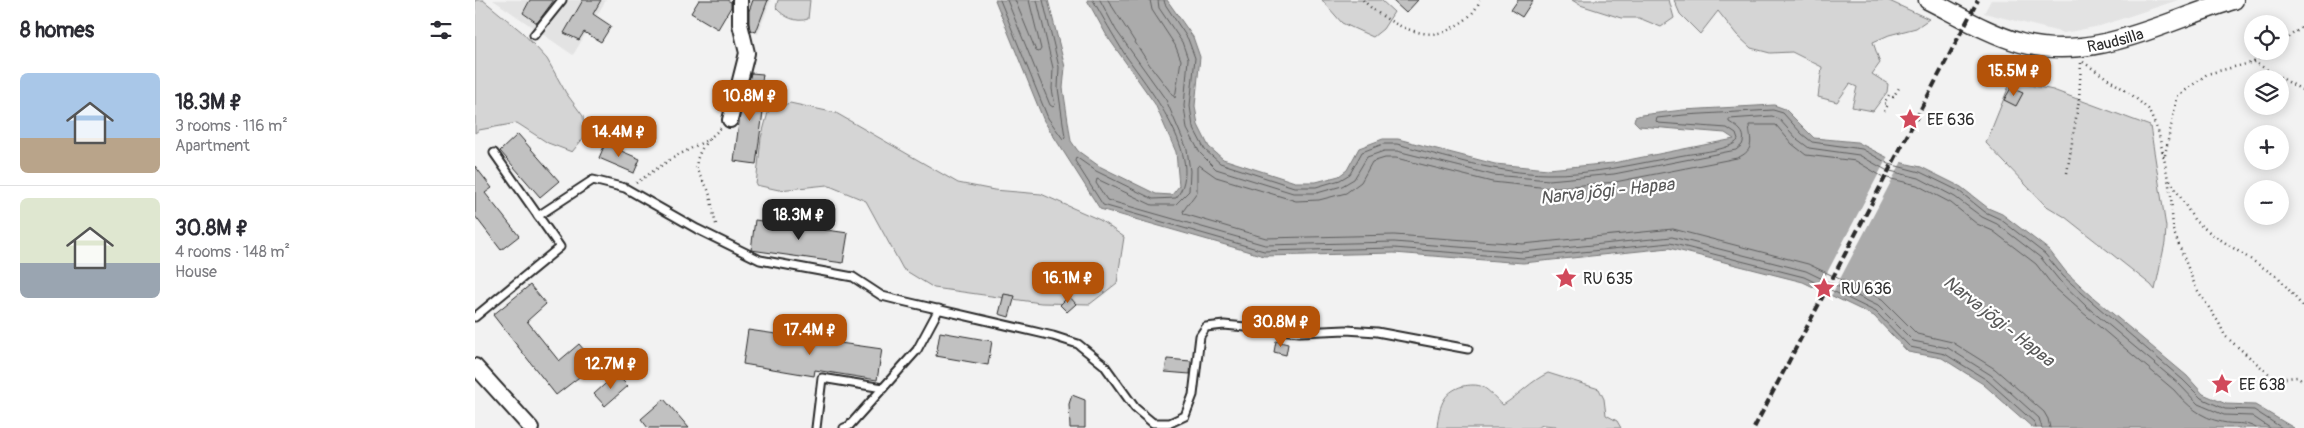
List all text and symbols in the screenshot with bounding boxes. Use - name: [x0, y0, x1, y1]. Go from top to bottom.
- map controls: [2244, 15, 2289, 225]
- button: locate: [2244, 15, 2289, 60]
- icon: filters: [427, 16, 455, 44]
- text: 8 homes: [20, 17, 94, 44]
- street label: Raudsilla: [2086, 24, 2146, 57]
- pin: 15.5M ₽: [1968, 54, 2060, 97]
- text: 15.5M ₽: [1988, 61, 2040, 81]
- button: layers: [2244, 70, 2289, 115]
- pin: 10.8M ₽: [704, 80, 796, 122]
- text: 10.8M ₽: [723, 86, 777, 106]
- text: 18.3M ₽: [175, 89, 242, 116]
- icon: home: [60, 93, 120, 153]
- place icon: EE 636: [1897, 106, 1923, 132]
- place label: EE 636: [1927, 110, 1975, 130]
- text: 3 rooms · 116 m²: [175, 116, 288, 136]
- pin: 14.4M ₽: [573, 116, 665, 158]
- text: 14.4M ₽: [593, 122, 645, 142]
- button: +: [2244, 125, 2289, 170]
- text: Apartment: [175, 136, 250, 156]
- water label: Narva jõgi - Нарва: [1539, 173, 1677, 210]
- button: −: [2244, 180, 2289, 225]
- pin: 18.3M ₽: [753, 198, 845, 241]
- text: 18.3M ₽: [773, 205, 825, 225]
- text: 30.8M ₽: [175, 215, 249, 242]
- icon: home: [60, 218, 120, 278]
- text: 4 rooms · 148 m²: [175, 242, 290, 262]
- text: House: [175, 262, 217, 282]
- pin: 16.1M ₽: [1022, 262, 1114, 304]
- place icon: RU 635: [1553, 265, 1579, 291]
- text: 16.1M ₽: [1043, 268, 1093, 288]
- place label: RU 635: [1583, 269, 1633, 289]
- water label: Narva jõgi - Нарва: [1939, 271, 2060, 373]
- place icon: RU 636: [1811, 275, 1837, 301]
- place label: RU 636: [1841, 279, 1892, 299]
- pin: 30.8M ₽: [1235, 306, 1327, 348]
- text: 30.8M ₽: [1253, 312, 1309, 332]
- pin: 17.4M ₽: [764, 314, 856, 356]
- text: 17.4M ₽: [784, 320, 836, 340]
- pin: 12.7M ₽: [565, 348, 657, 390]
- text: 12.7M ₽: [585, 354, 637, 374]
- place icon: EE 638: [2209, 371, 2235, 397]
- place label: EE 638: [2239, 375, 2285, 395]

